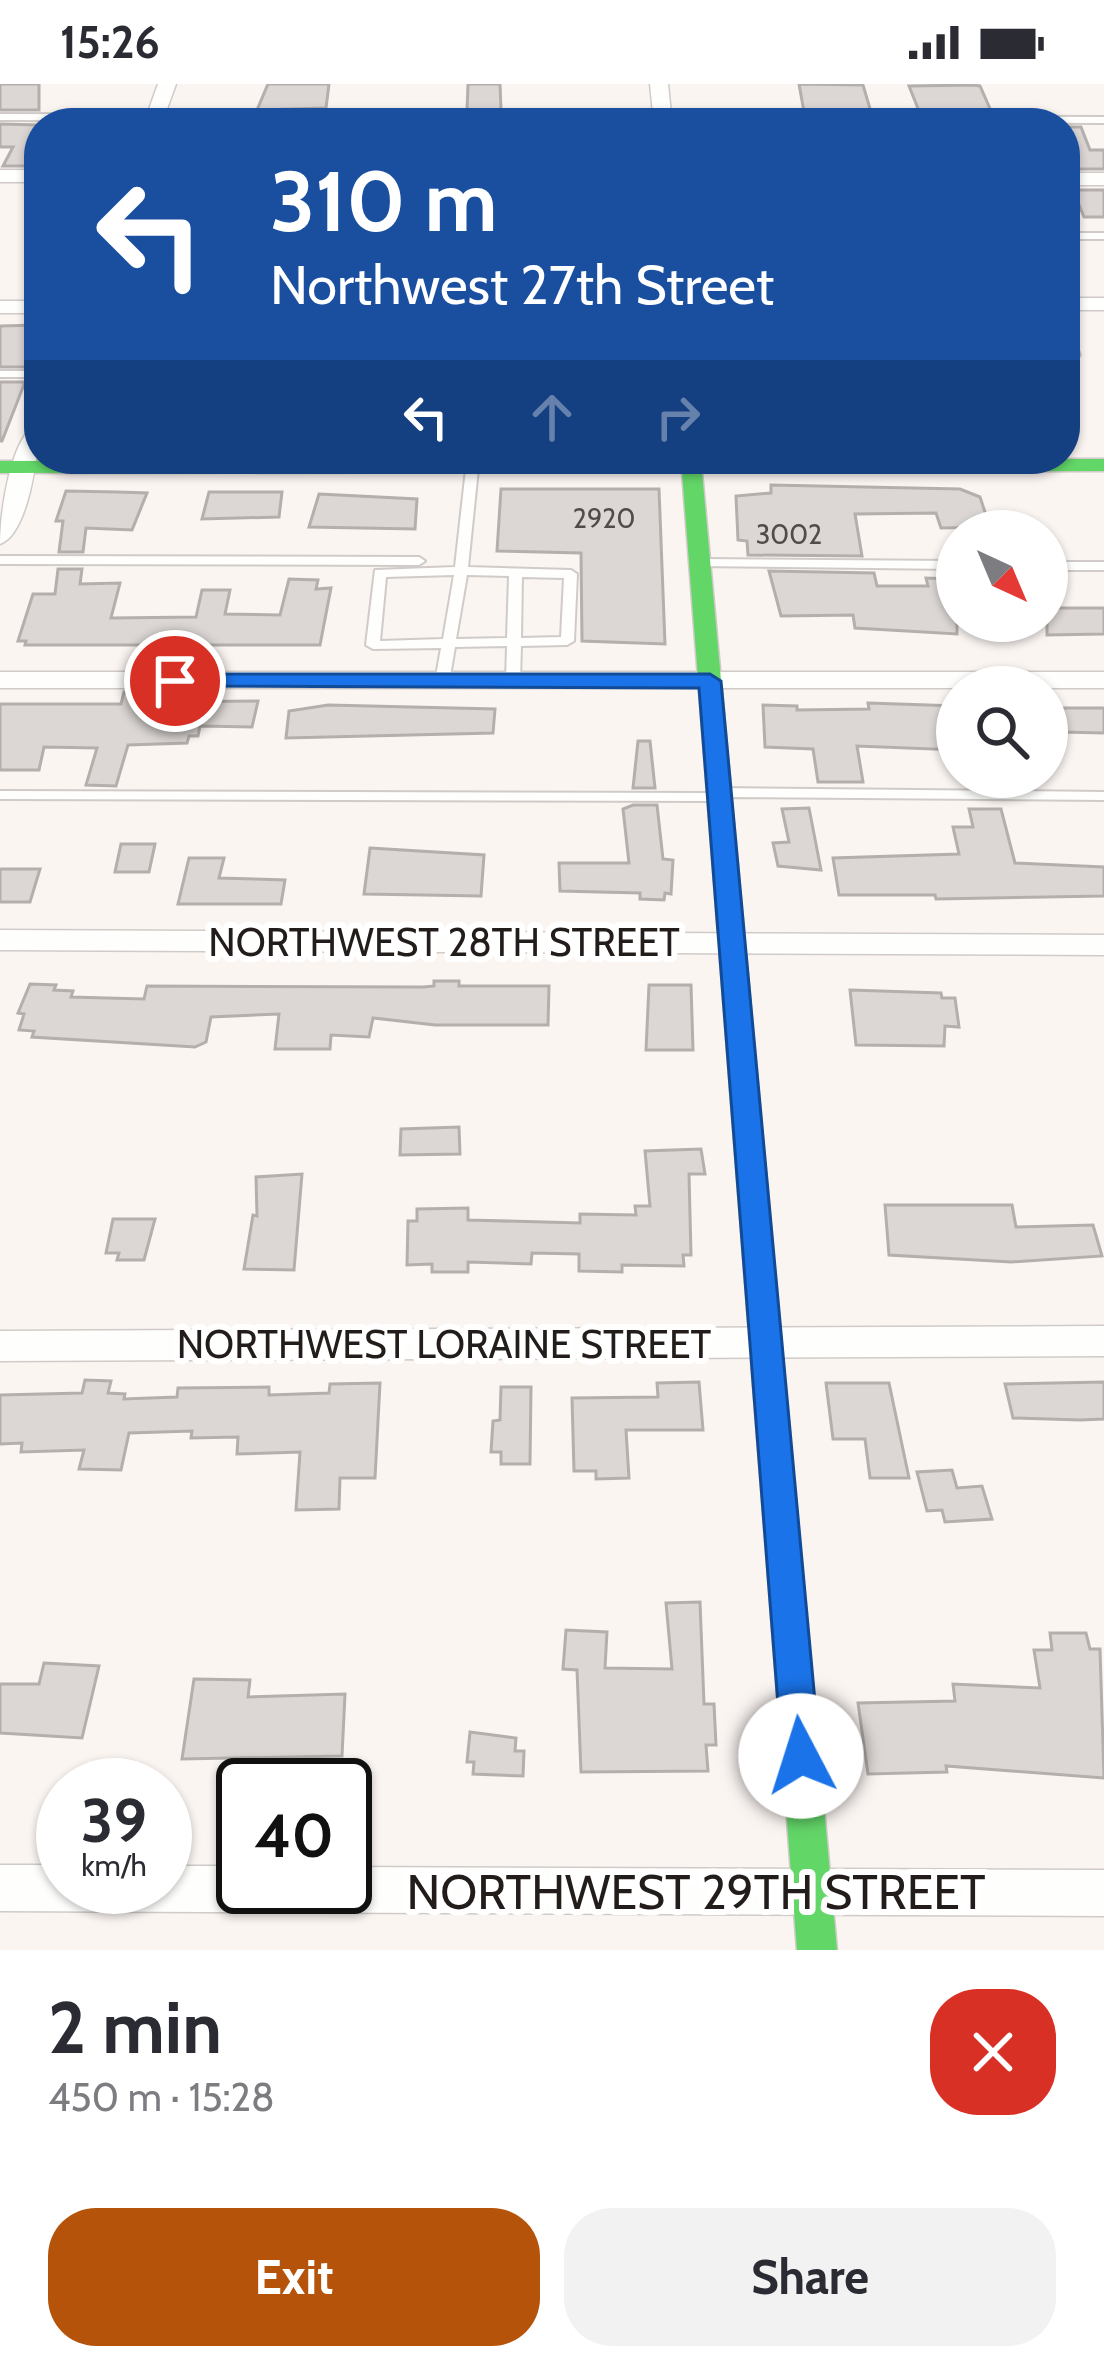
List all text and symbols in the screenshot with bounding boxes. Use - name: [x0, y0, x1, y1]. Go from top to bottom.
- text: 15:26: [60, 15, 160, 69]
- text: 310 m: [270, 150, 497, 252]
- icon: left: [72, 156, 228, 312]
- text: Northwest 27th Street: [270, 252, 774, 318]
- icon: left: [393, 384, 459, 450]
- icon: ahead: [519, 384, 585, 450]
- icon: right: [645, 384, 711, 450]
- house number: 2920: [573, 502, 635, 535]
- north arrow: [936, 510, 1068, 642]
- map controls: [936, 510, 1068, 798]
- house number: 3002: [756, 518, 822, 551]
- pin: [124, 630, 226, 732]
- icon: arrive: [142, 648, 208, 714]
- button: search: [936, 666, 1068, 798]
- street label: NORTHWEST 28TH STREET: [208, 918, 680, 966]
- street label: NORTHWEST LORAINE STREET: [177, 1320, 712, 1368]
- position arrow: [738, 1693, 864, 1819]
- speed limit sign: 40: [216, 1758, 372, 1914]
- text: 39: [81, 1784, 147, 1857]
- text: km/h: [81, 1847, 147, 1884]
- street label: NORTHWEST 29TH STREET: [407, 1863, 985, 1921]
- text: 2 min: [48, 1984, 222, 2071]
- button: close: [930, 1989, 1056, 2115]
- text: 450 m · 15:28: [48, 2073, 275, 2121]
- button: Exit: [48, 2208, 540, 2346]
- button: Share: [564, 2208, 1056, 2346]

